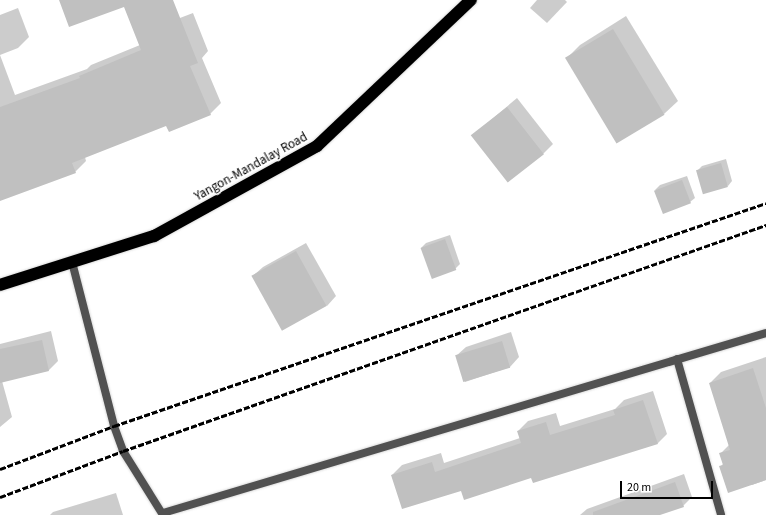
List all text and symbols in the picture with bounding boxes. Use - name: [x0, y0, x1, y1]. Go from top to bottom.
- street label: Yangon-Mandalay Road: [192, 129, 310, 205]
- scale bar: [622, 473, 715, 499]
- text: 20 m: [627, 479, 651, 496]

